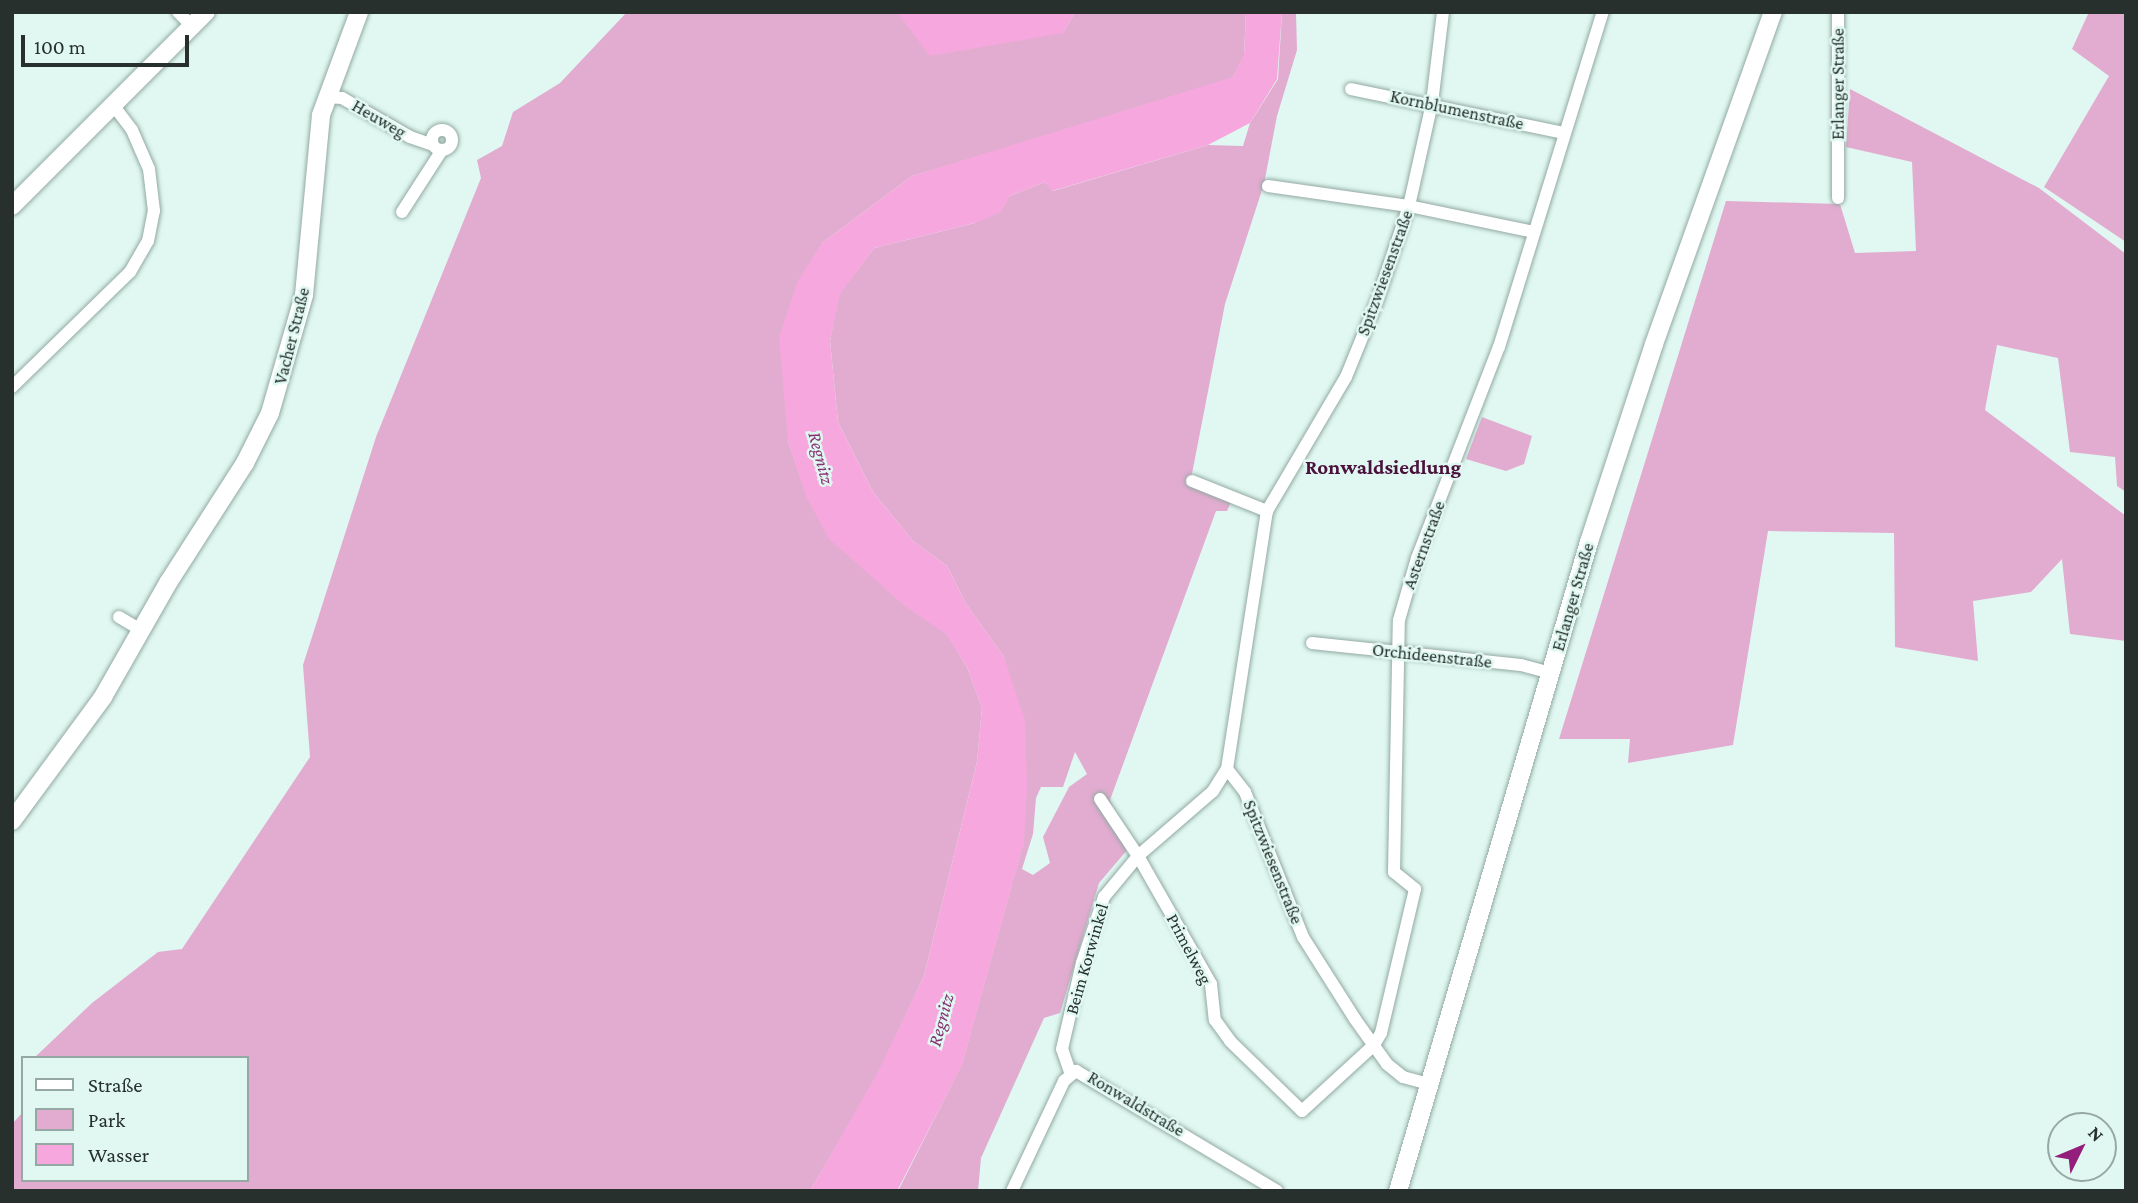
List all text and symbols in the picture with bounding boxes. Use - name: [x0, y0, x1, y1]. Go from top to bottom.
- scale bar: [24, 21, 192, 65]
- street label: Erlanger Straße: [1827, 28, 1849, 140]
- text: 100 m: [34, 35, 86, 59]
- street label: Kornblumenstraße: [1388, 85, 1526, 135]
- street label: Heuweg: [348, 95, 410, 143]
- street label: Spitzwiesenstraße: [1352, 207, 1418, 339]
- street label: Vacher Straße: [270, 285, 314, 387]
- water label: Regnitz: [803, 429, 839, 487]
- district label: Ronwaldsiedlung: [1305, 454, 1461, 480]
- street label: Asternstraße: [1398, 498, 1450, 592]
- street label: Erlanger Straße: [1547, 540, 1599, 654]
- street label: Orchideenstraße: [1371, 639, 1493, 673]
- street label: Spitzwiesenstraße: [1238, 797, 1308, 927]
- street label: Beim Korwinkel: [1061, 901, 1113, 1017]
- street label: Primelweg: [1161, 910, 1217, 988]
- water label: Regnitz: [923, 991, 959, 1049]
- legend: [21, 1056, 248, 1182]
- street label: Ronwaldstraße: [1084, 1067, 1188, 1141]
- text: Straße: [88, 1073, 142, 1097]
- text: Park: [88, 1108, 125, 1132]
- north arrow: [2047, 1112, 2117, 1182]
- text: N: [2084, 1122, 2108, 1146]
- text: Wasser: [88, 1143, 149, 1167]

